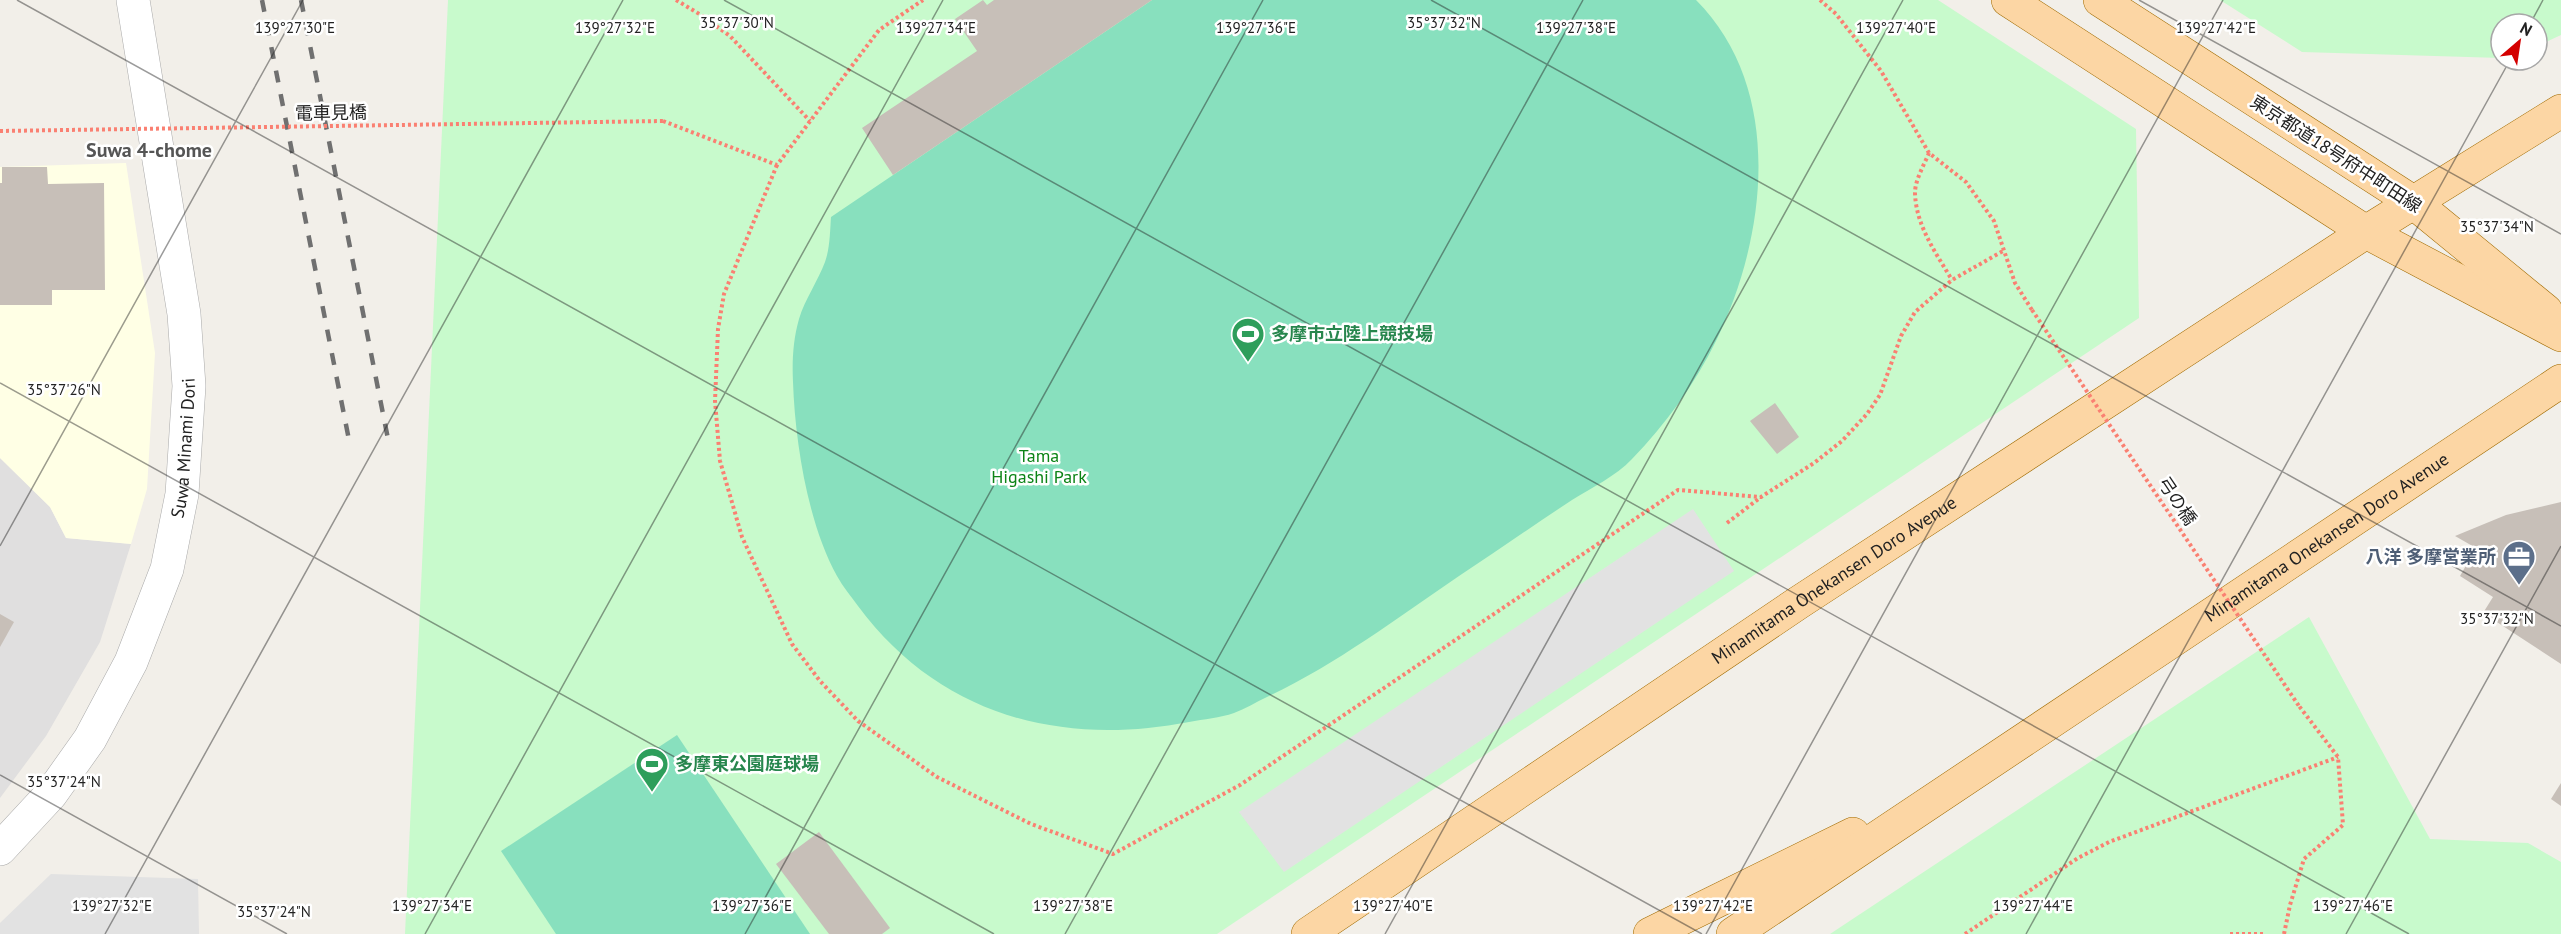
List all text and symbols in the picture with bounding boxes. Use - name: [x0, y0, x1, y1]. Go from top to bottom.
- north arrow: [2489, 12, 2549, 72]
- text: 35°37'30"N: [700, 13, 774, 32]
- text: 35°37'32"N: [1407, 13, 1481, 32]
- text: 139°27'30"E: [255, 18, 335, 37]
- text: 139°27'32"E: [575, 18, 655, 37]
- text: 139°27'34"E: [896, 18, 976, 37]
- text: 139°27'36"E: [1216, 18, 1296, 37]
- text: 139°27'38"E: [1536, 18, 1616, 37]
- text: 139°27'40"E: [1856, 18, 1936, 37]
- text: 139°27'42"E: [2176, 18, 2256, 37]
- text: N: [2517, 18, 2536, 40]
- street label: 東京都道18号府中町田線: [2246, 90, 2426, 218]
- street label: 電車見橋: [295, 100, 367, 125]
- district label: Suwa 4-chome: [86, 137, 212, 163]
- text: 35°37'34"N: [2460, 217, 2534, 236]
- sports icon: 多摩市立陸上競技場: [1230, 316, 1266, 363]
- place label: 多摩市立陸上競技場: [1271, 322, 1433, 345]
- street label: Suwa Minami Dori: [165, 377, 200, 520]
- text: 35°37'26"N: [27, 380, 101, 399]
- park label: Tama Higashi Park: [991, 444, 1087, 488]
- street label: Minamitama Onekansen Doro Avenue: [2200, 447, 2453, 627]
- street label: 弓の橋: [2153, 472, 2202, 530]
- street label: Minamitama Onekansen Doro Avenue: [1707, 491, 1961, 669]
- office icon: 八洋 多摩営業所: [2501, 539, 2537, 586]
- place label: 八洋 多摩営業所: [2365, 545, 2496, 568]
- text: 35°37'32"N: [2460, 609, 2534, 628]
- sports icon: 多摩東公園庭球場: [634, 746, 670, 793]
- place label: 多摩東公園庭球場: [675, 752, 819, 775]
- text: 35°37'24"N: [27, 772, 101, 791]
- text: 139°27'32"E: [72, 896, 152, 915]
- text: 139°27'34"E: [392, 896, 472, 915]
- text: 139°27'36"E: [712, 896, 792, 915]
- text: 139°27'38"E: [1033, 896, 1113, 915]
- text: 139°27'40"E: [1353, 896, 1433, 915]
- text: 139°27'42"E: [1673, 896, 1753, 915]
- text: 139°27'44"E: [1993, 896, 2073, 915]
- text: 139°27'46"E: [2313, 896, 2393, 915]
- text: 35°37'24"N: [237, 902, 311, 921]

